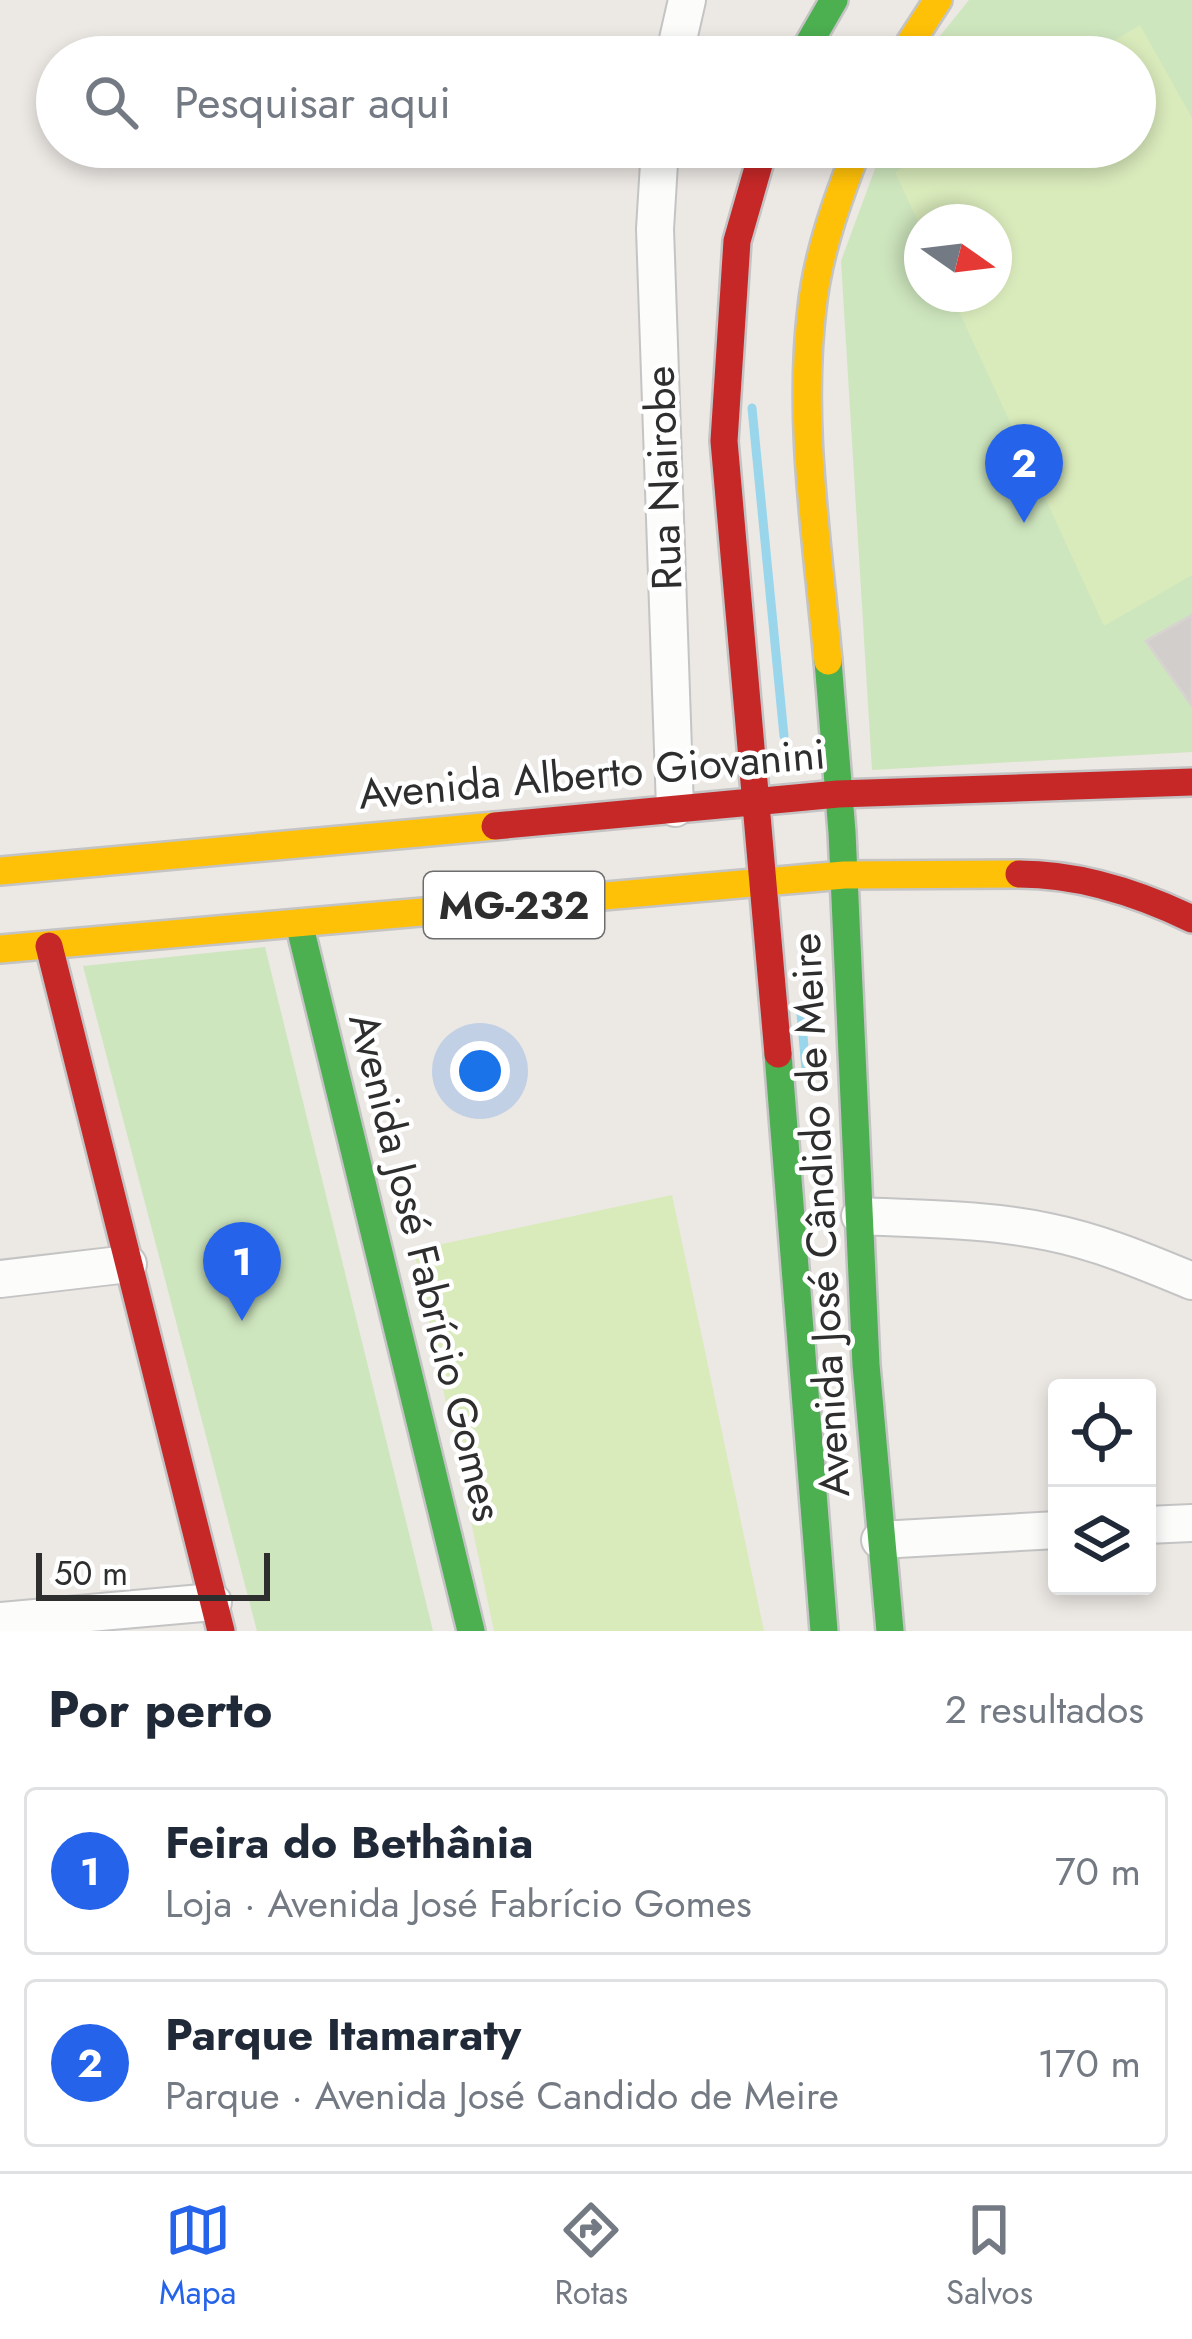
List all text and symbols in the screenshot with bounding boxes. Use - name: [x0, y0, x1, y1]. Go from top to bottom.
- search box: [36, 36, 1156, 168]
- icon: search: [78, 69, 144, 135]
- text: Pesquisar aqui: [174, 70, 451, 135]
- north arrow: [904, 204, 1012, 312]
- street label: Rua Nairobe: [629, 365, 697, 591]
- pin: 2: [985, 424, 1063, 523]
- street label: Avenida Alberto Giovanini: [356, 723, 828, 825]
- road number: MG-232: [424, 872, 604, 938]
- street label: Avenida José Cândido de Meire: [775, 931, 865, 1499]
- street label: Avenida José Fabrício Gomes: [333, 1007, 519, 1527]
- your location: [450, 1041, 510, 1101]
- pin: 1: [203, 1222, 281, 1321]
- map controls: [1048, 1379, 1156, 1595]
- button: locate: [1048, 1379, 1156, 1487]
- button: layers: [1048, 1487, 1156, 1595]
- scale bar: [36, 1547, 270, 1600]
- text: 50 m: [54, 1550, 128, 1597]
- text: Por perto: [48, 1672, 273, 1746]
- text: 2 resultados: [945, 1681, 1144, 1738]
- text: Feira do Bethânia: [165, 1810, 533, 1875]
- text: 1: [80, 1843, 100, 1900]
- text: 70 m: [1055, 1843, 1141, 1900]
- text: Loja · Avenida José Fabrício Gomes: [165, 1875, 752, 1932]
- text: Parque Itamaraty: [165, 2002, 521, 2067]
- text: 2: [77, 2035, 103, 2092]
- text: 170 m: [1037, 2035, 1141, 2092]
- text: Parque · Avenida José Candido de Meire: [165, 2067, 839, 2124]
- tab: Mapa: [159, 2197, 236, 2316]
- tab: Rotas: [554, 2197, 628, 2316]
- tab: Salvos: [946, 2197, 1033, 2316]

